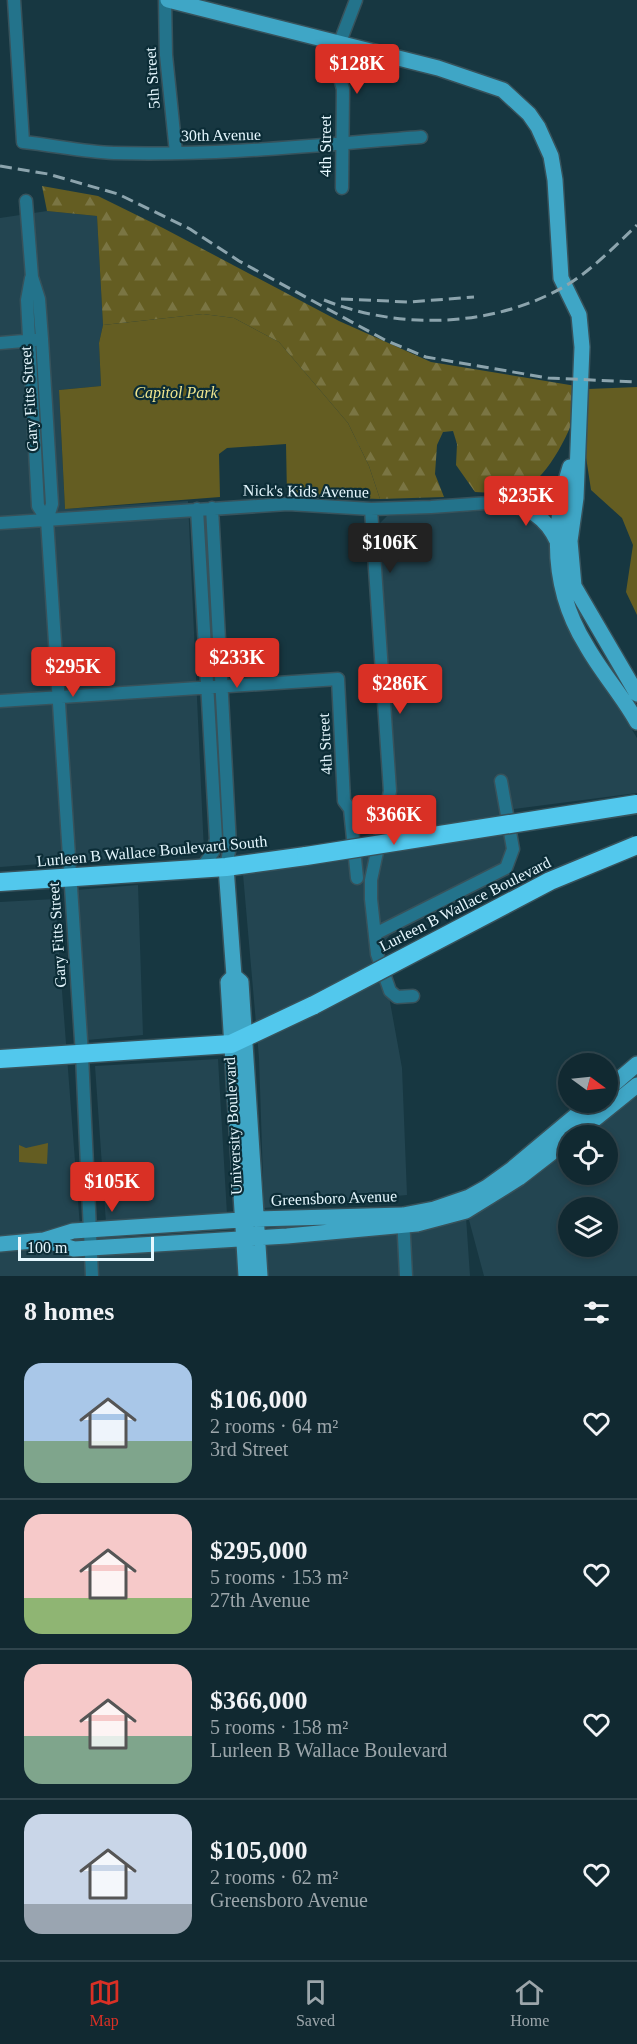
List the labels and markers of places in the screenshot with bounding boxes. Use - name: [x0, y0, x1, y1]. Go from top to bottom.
- pin: $128K: [315, 44, 399, 95]
- pin: $235K: [484, 476, 568, 527]
- pin: $106K: [348, 523, 432, 574]
- pin: $233K: [195, 638, 279, 689]
- pin: $295K: [31, 647, 115, 698]
- pin: $286K: [358, 664, 442, 715]
- pin: $366K: [352, 795, 436, 846]
- pin: $105K: [70, 1162, 154, 1213]

